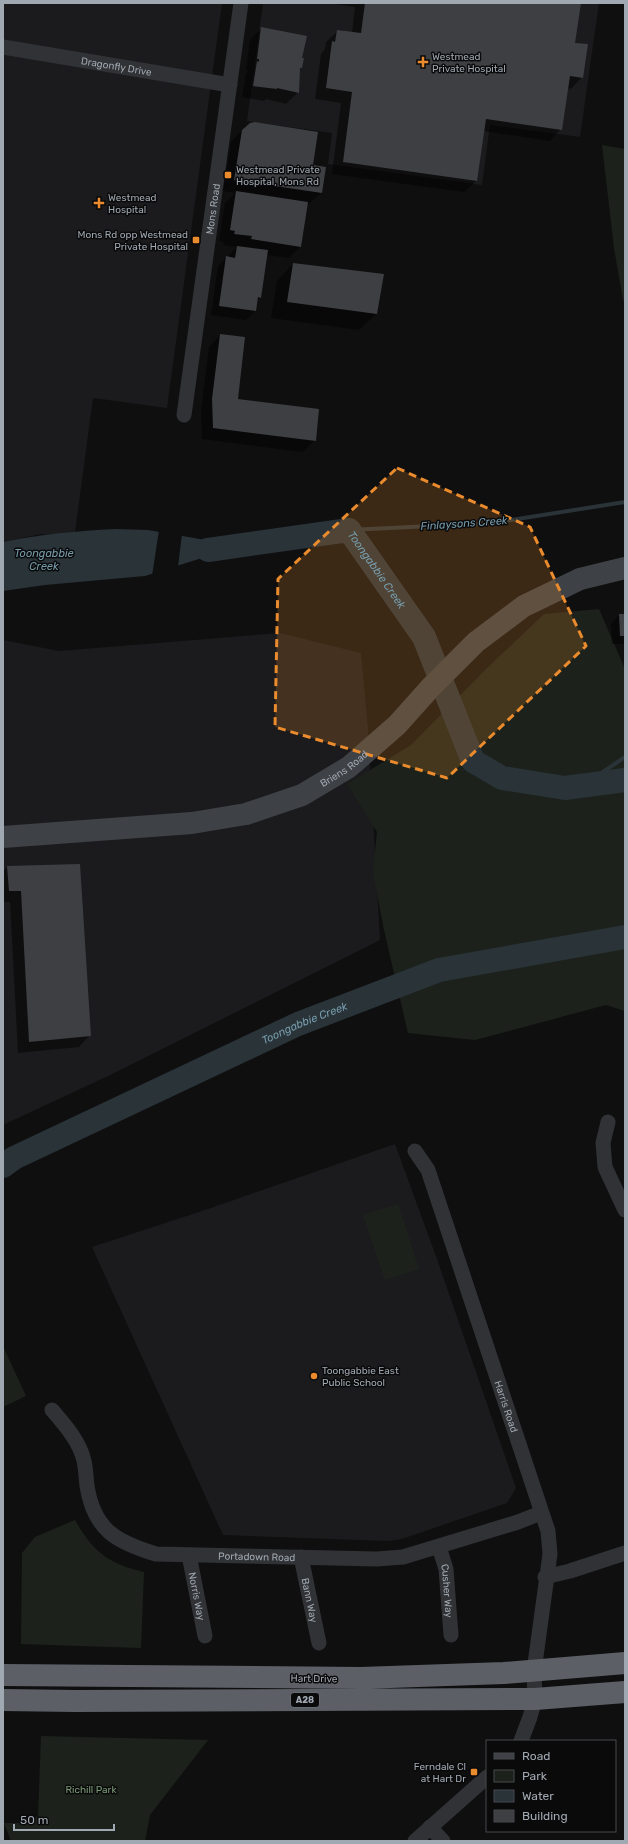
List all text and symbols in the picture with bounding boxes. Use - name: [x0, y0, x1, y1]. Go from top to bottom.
- place label: Westmead Private Hospital: [432, 51, 506, 75]
- street label: Dragonfly Drive: [80, 55, 153, 79]
- marker: Westmead Private Hospital: [417, 56, 429, 68]
- place label: Westmead Private Hospital, Mons Rd: [236, 164, 320, 188]
- marker: Westmead Private Hospital, Mons Rd: [223, 170, 233, 180]
- street label: Mons Road: [204, 183, 223, 235]
- place label: Westmead Hospital: [108, 192, 156, 216]
- marker: Westmead Hospital: [93, 197, 105, 209]
- place label: Mons Rd opp Westmead Private Hospital: [78, 229, 188, 253]
- marker: Mons Rd opp Westmead Private Hospital: [191, 235, 201, 245]
- water label: Finlaysons Creek: [420, 514, 508, 533]
- water label: Toongabbie Creek: [345, 529, 408, 612]
- water label: Toongabbie Creek: [14, 547, 74, 573]
- street label: Briens Road: [318, 748, 371, 790]
- water label: Toongabbie Creek: [260, 1000, 350, 1047]
- place label: Toongabbie East Public School: [322, 1365, 399, 1389]
- marker: Toongabbie East Public School: [309, 1371, 319, 1381]
- street label: Harris Road: [491, 1379, 520, 1434]
- street label: Portadown Road: [218, 1550, 295, 1564]
- street label: Cusher Way: [438, 1563, 455, 1619]
- street label: Norris Way: [186, 1571, 207, 1622]
- street label: Bann Way: [299, 1577, 320, 1624]
- street label: Hart Drive: [290, 1673, 338, 1685]
- road number: A28: [291, 1693, 319, 1707]
- legend: [486, 1740, 616, 1832]
- text: Road: [522, 1749, 550, 1763]
- place label: Ferndale Cl at Hart Dr: [414, 1761, 466, 1785]
- marker: Ferndale Cl at Hart Dr: [469, 1767, 479, 1777]
- text: Park: [522, 1769, 548, 1783]
- park label: Richill Park: [65, 1784, 117, 1796]
- text: Water: [522, 1789, 554, 1803]
- scale bar: [14, 1806, 114, 1832]
- text: Building: [522, 1809, 568, 1823]
- text: 50 m: [20, 1813, 48, 1827]

